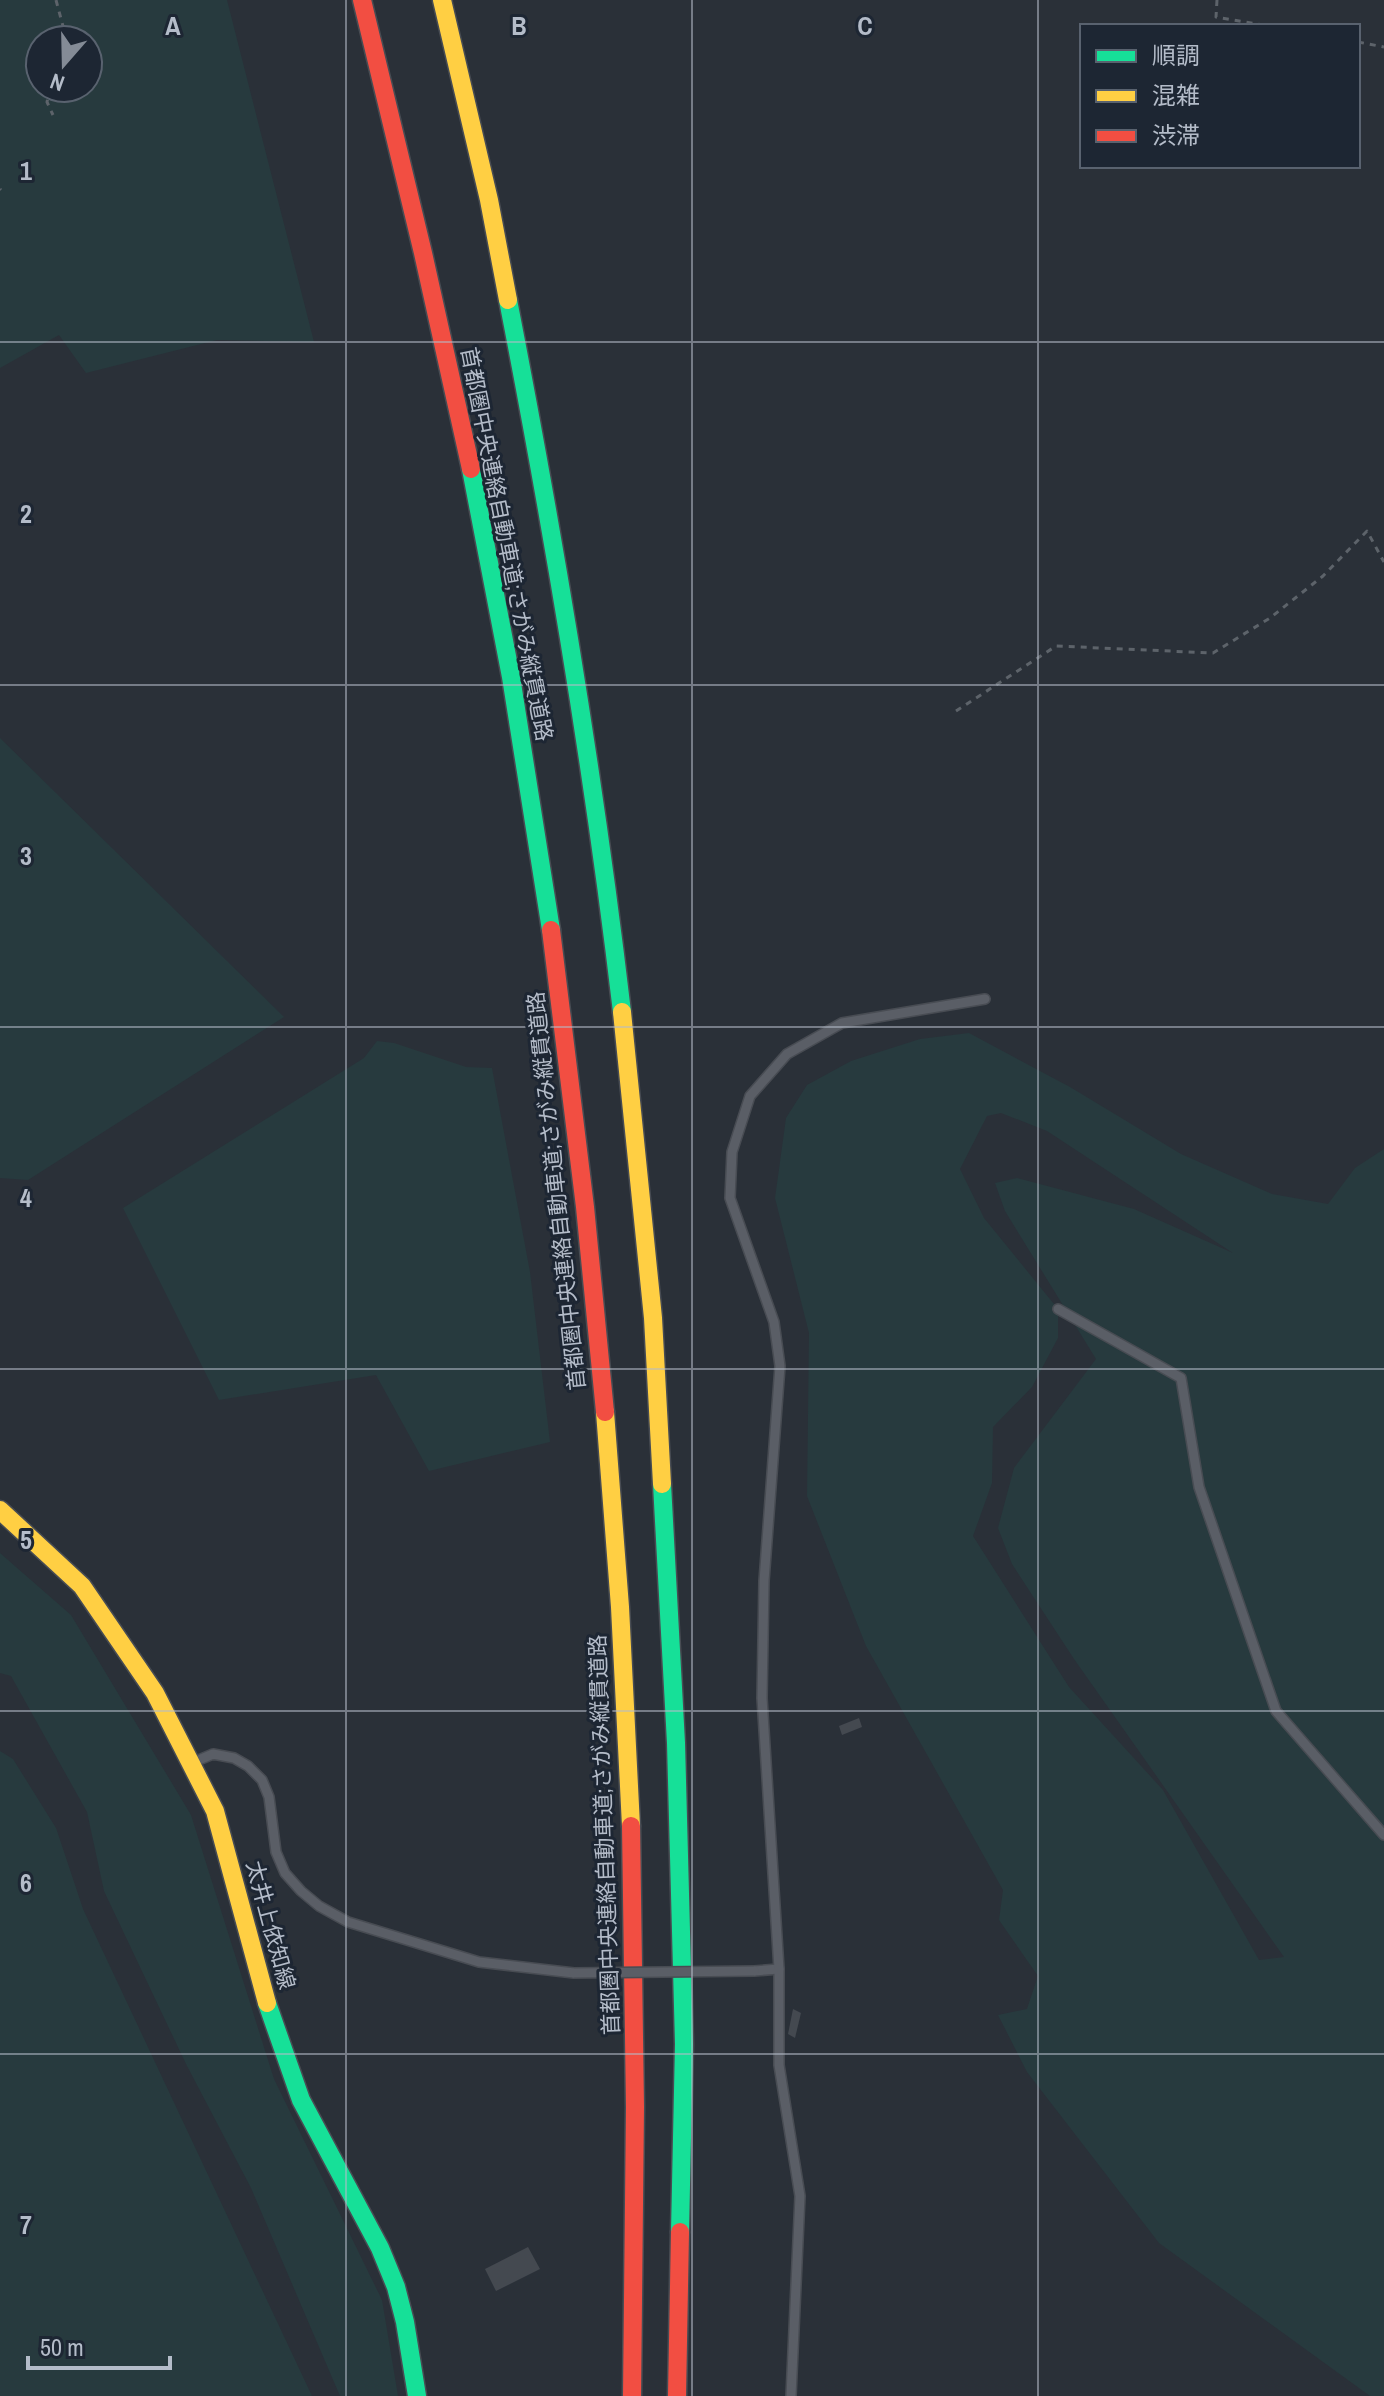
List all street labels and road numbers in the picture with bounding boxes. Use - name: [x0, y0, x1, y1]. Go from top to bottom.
- street label: 首都圏中央連絡自動車道;さがみ縦貫道路: [454, 344, 560, 744]
- street label: 首都圏中央連絡自動車道;さがみ縦貫道路: [520, 990, 592, 1392]
- street label: 首都圏中央連絡自動車道;さがみ縦貫道路: [582, 1634, 626, 2036]
- street label: 太井上依知線: [239, 1857, 303, 1993]

